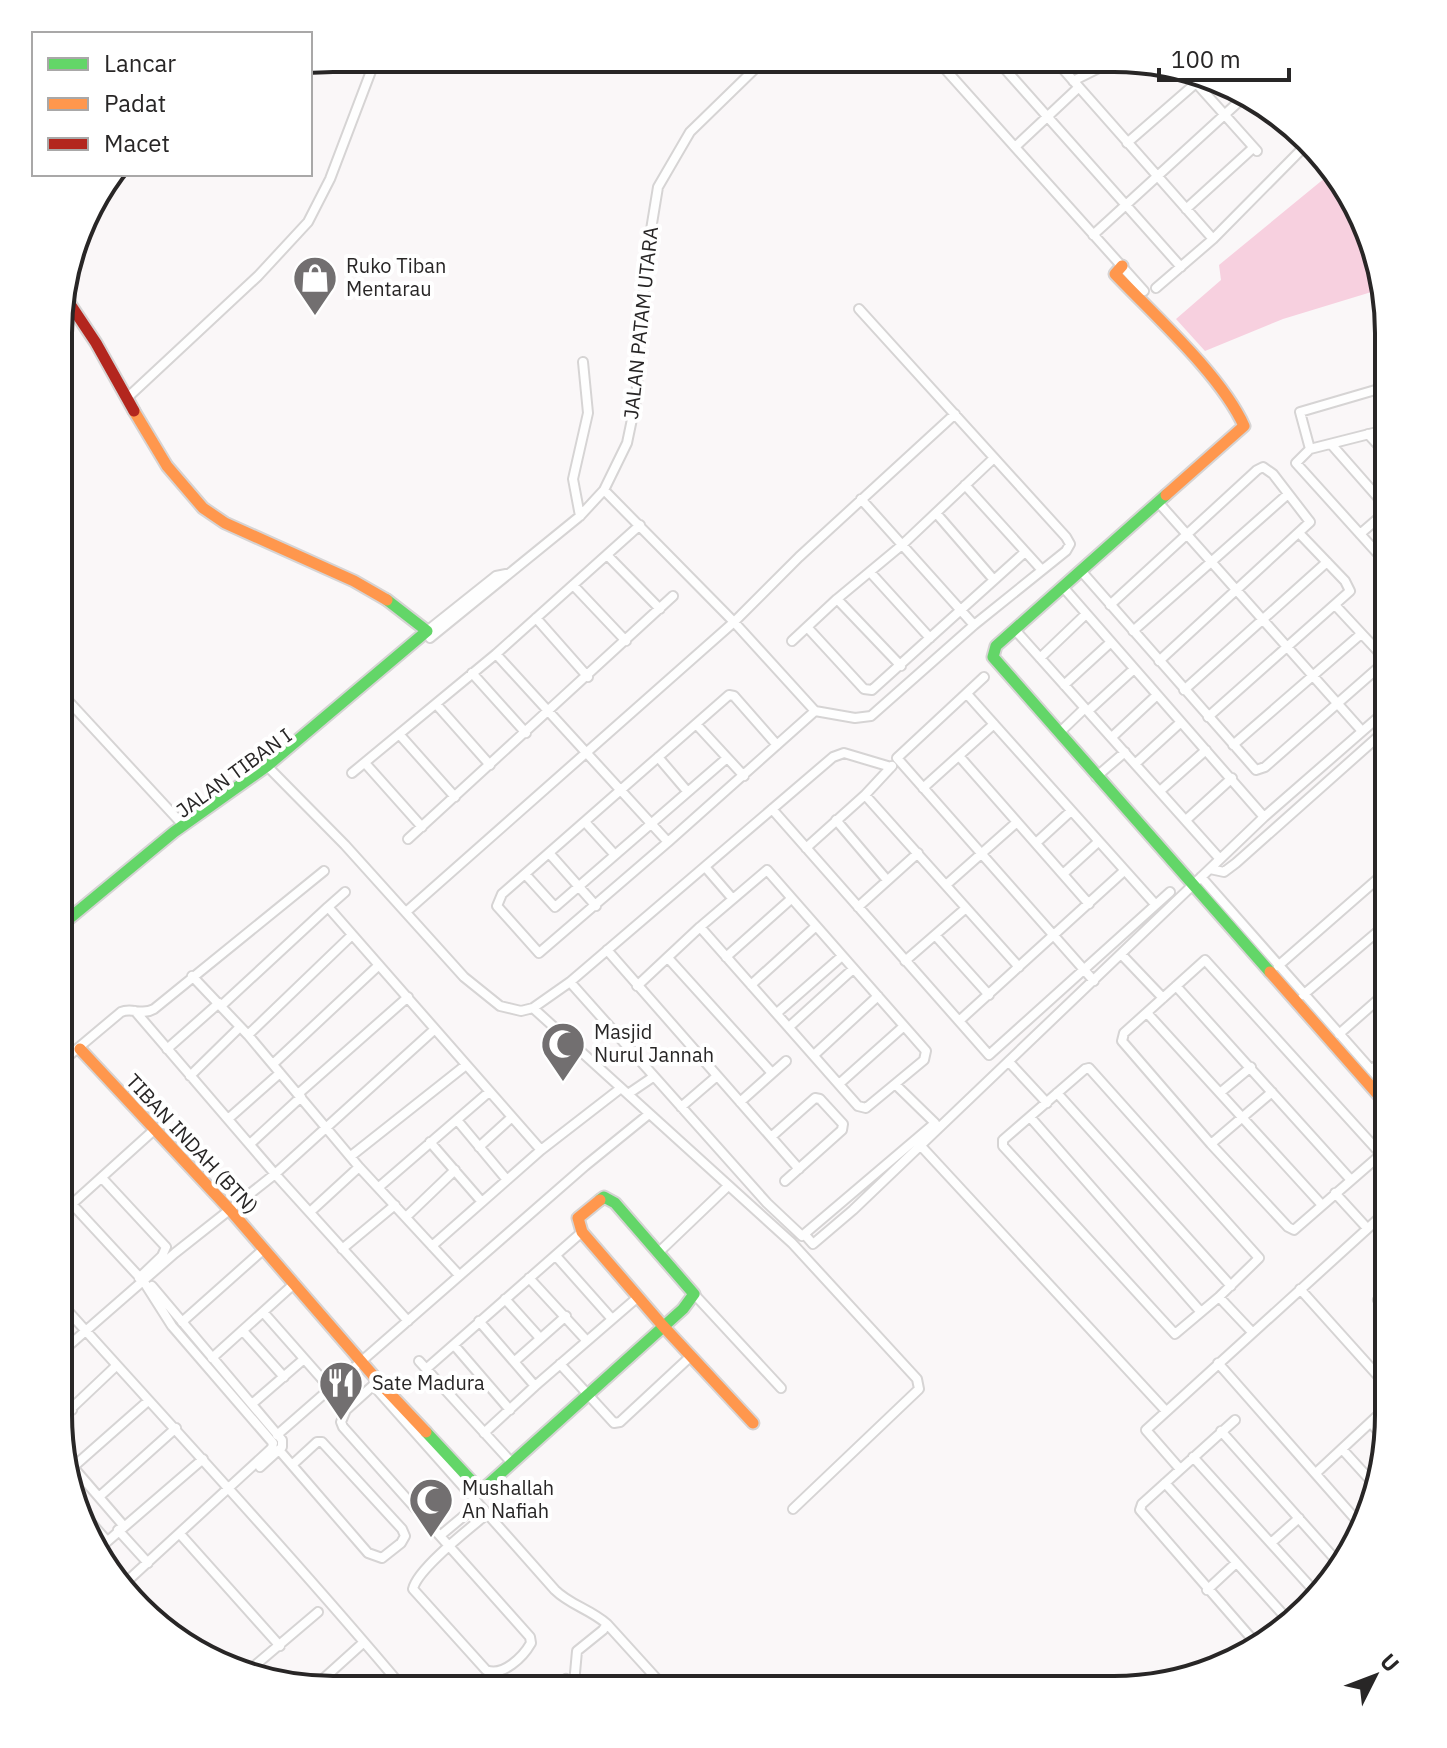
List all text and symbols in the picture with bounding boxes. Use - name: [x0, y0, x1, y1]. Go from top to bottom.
- legend: [32, 32, 312, 176]
- scale bar: [1159, 32, 1289, 82]
- text: 100 m: [1171, 43, 1241, 75]
- text: Lancar: [104, 47, 176, 79]
- text: Padat: [104, 87, 166, 119]
- text: Macet: [104, 127, 170, 159]
- street label: JALAN PATAM UTARA: [617, 225, 664, 421]
- place label: Ruko Tiban Mentarau: [346, 252, 446, 302]
- shop icon: Ruko Tiban Mentarau: [291, 254, 339, 317]
- street label: JALAN TIBAN I: [170, 721, 297, 824]
- place label: Masjid Nurul Jannah: [594, 1018, 714, 1068]
- mosque icon: Masjid Nurul Jannah: [539, 1020, 587, 1083]
- street label: TIBAN INDAH (BTN): [120, 1068, 264, 1220]
- restaurant icon: Sate Madura: [317, 1359, 365, 1422]
- place label: Sate Madura: [372, 1369, 485, 1396]
- place label: Mushallah An Nafiah: [462, 1474, 554, 1524]
- mosque icon: Mushallah An Nafiah: [407, 1476, 455, 1539]
- north arrow: [1335, 1636, 1415, 1716]
- text: U: [1374, 1647, 1406, 1678]

